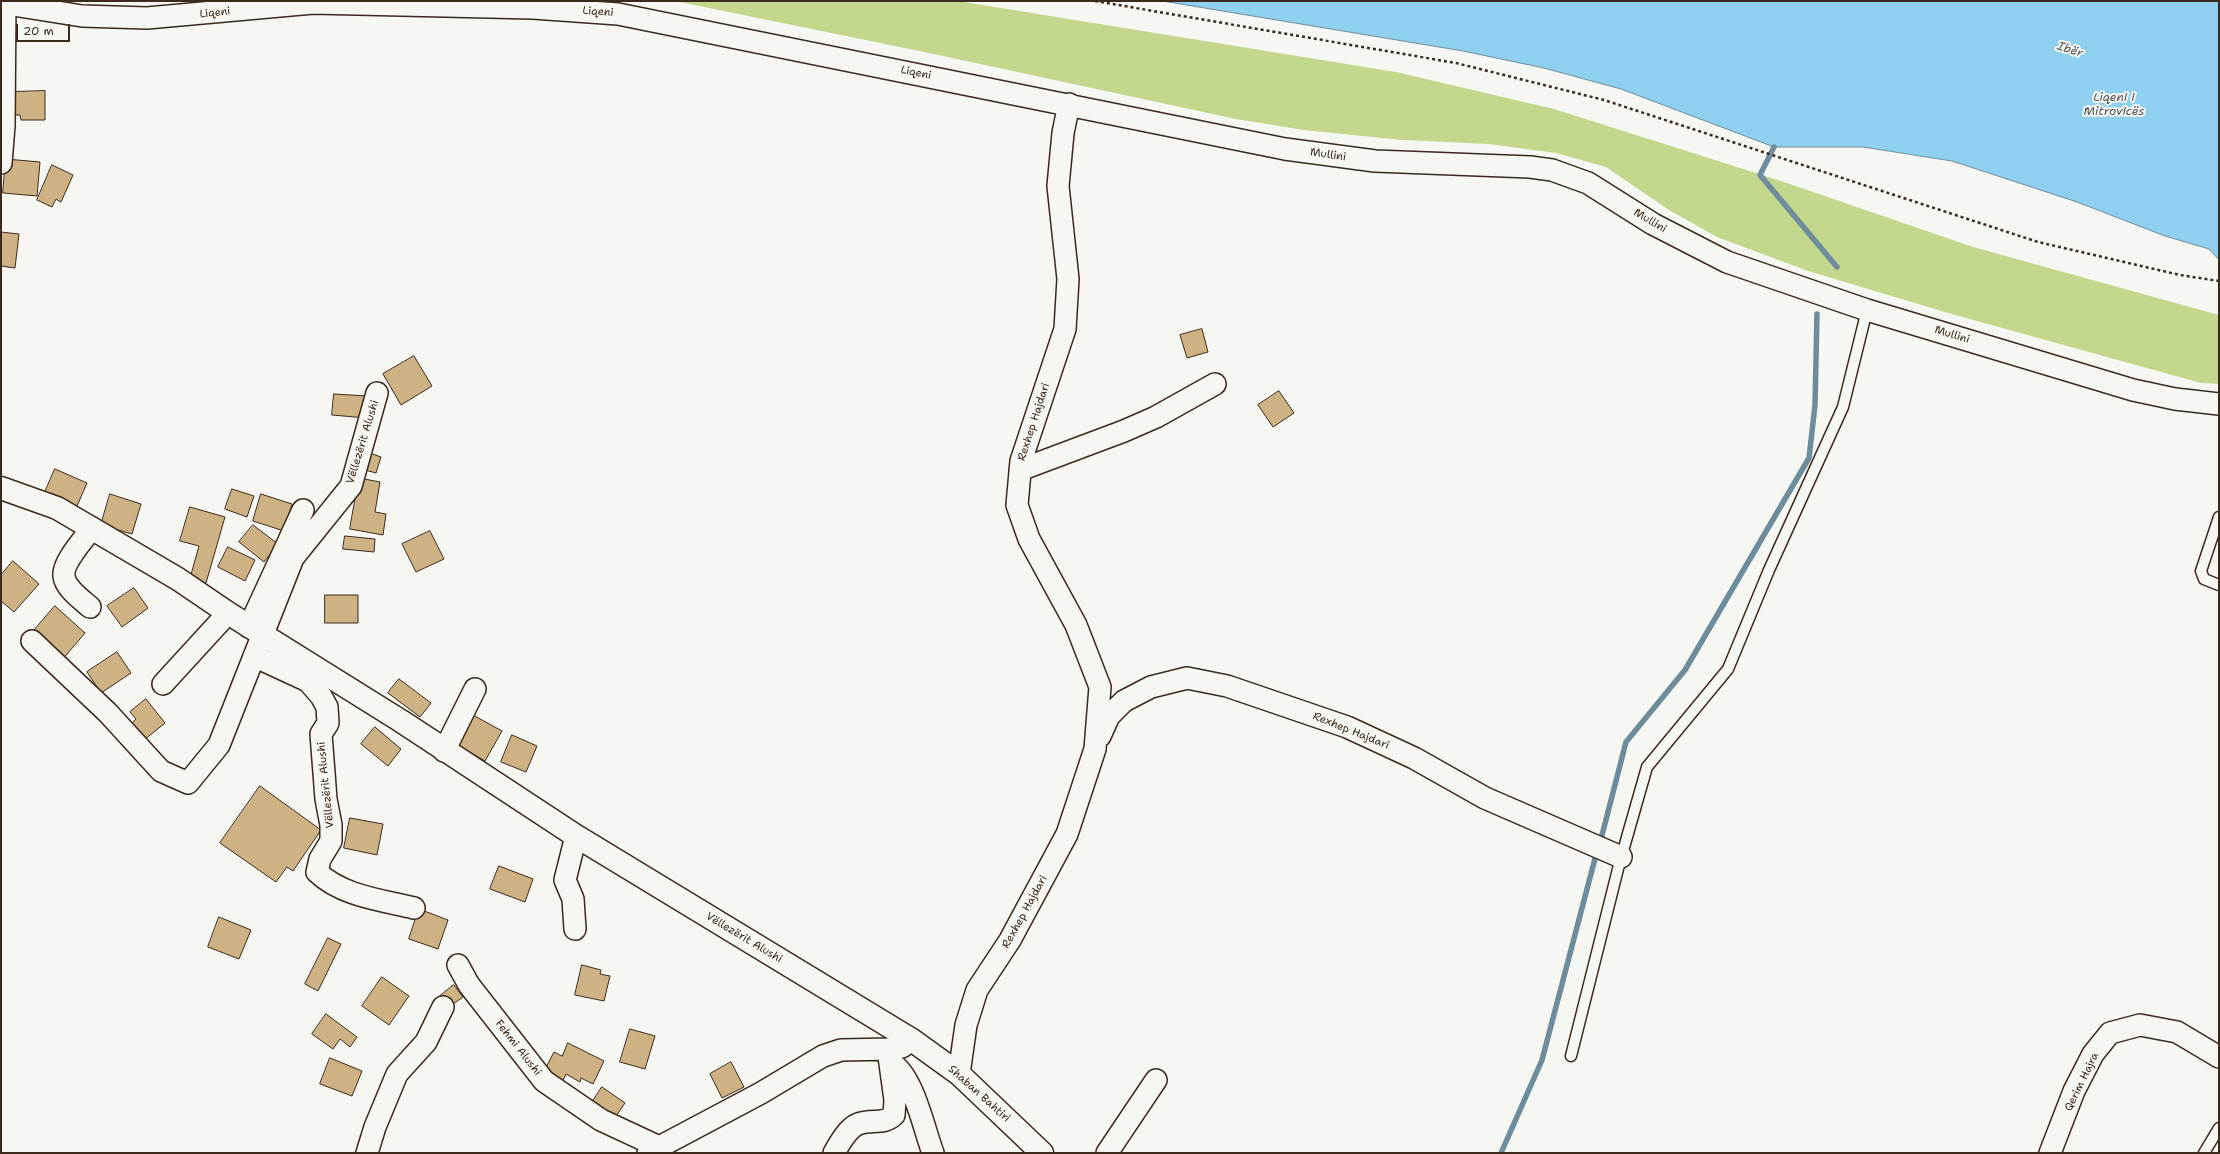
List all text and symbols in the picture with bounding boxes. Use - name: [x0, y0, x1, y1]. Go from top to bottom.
- street label: Liqeni: [582, 4, 614, 20]
- street label: Liqeni: [199, 5, 231, 21]
- scale bar: [18, 16, 72, 42]
- text: 20 m: [23, 23, 54, 39]
- water label: Ibër: [2055, 39, 2085, 61]
- street label: Liqeni: [900, 64, 932, 82]
- water label: Liqeni i Mitrovicës: [2084, 91, 2144, 119]
- street label: Mullini: [1309, 146, 1347, 164]
- street label: Mullini: [1631, 206, 1669, 236]
- street label: Mullini: [1933, 323, 1971, 347]
- street label: Rexhep Hajdari: [1015, 381, 1053, 463]
- street label: Vëllezërit Alushi: [344, 399, 382, 485]
- street label: Rexhep Hajdari: [1311, 710, 1391, 752]
- street label: Vëllezërit Alushi: [315, 741, 337, 829]
- street label: Rexhep Hajdari: [1000, 873, 1050, 951]
- street label: Vëllezërit Alushi: [703, 910, 785, 966]
- street label: Fehmi Alushi: [492, 1017, 544, 1079]
- street label: Qerim Hajra: [2062, 1051, 2102, 1113]
- street label: Shaban Bahtiri: [945, 1063, 1013, 1125]

